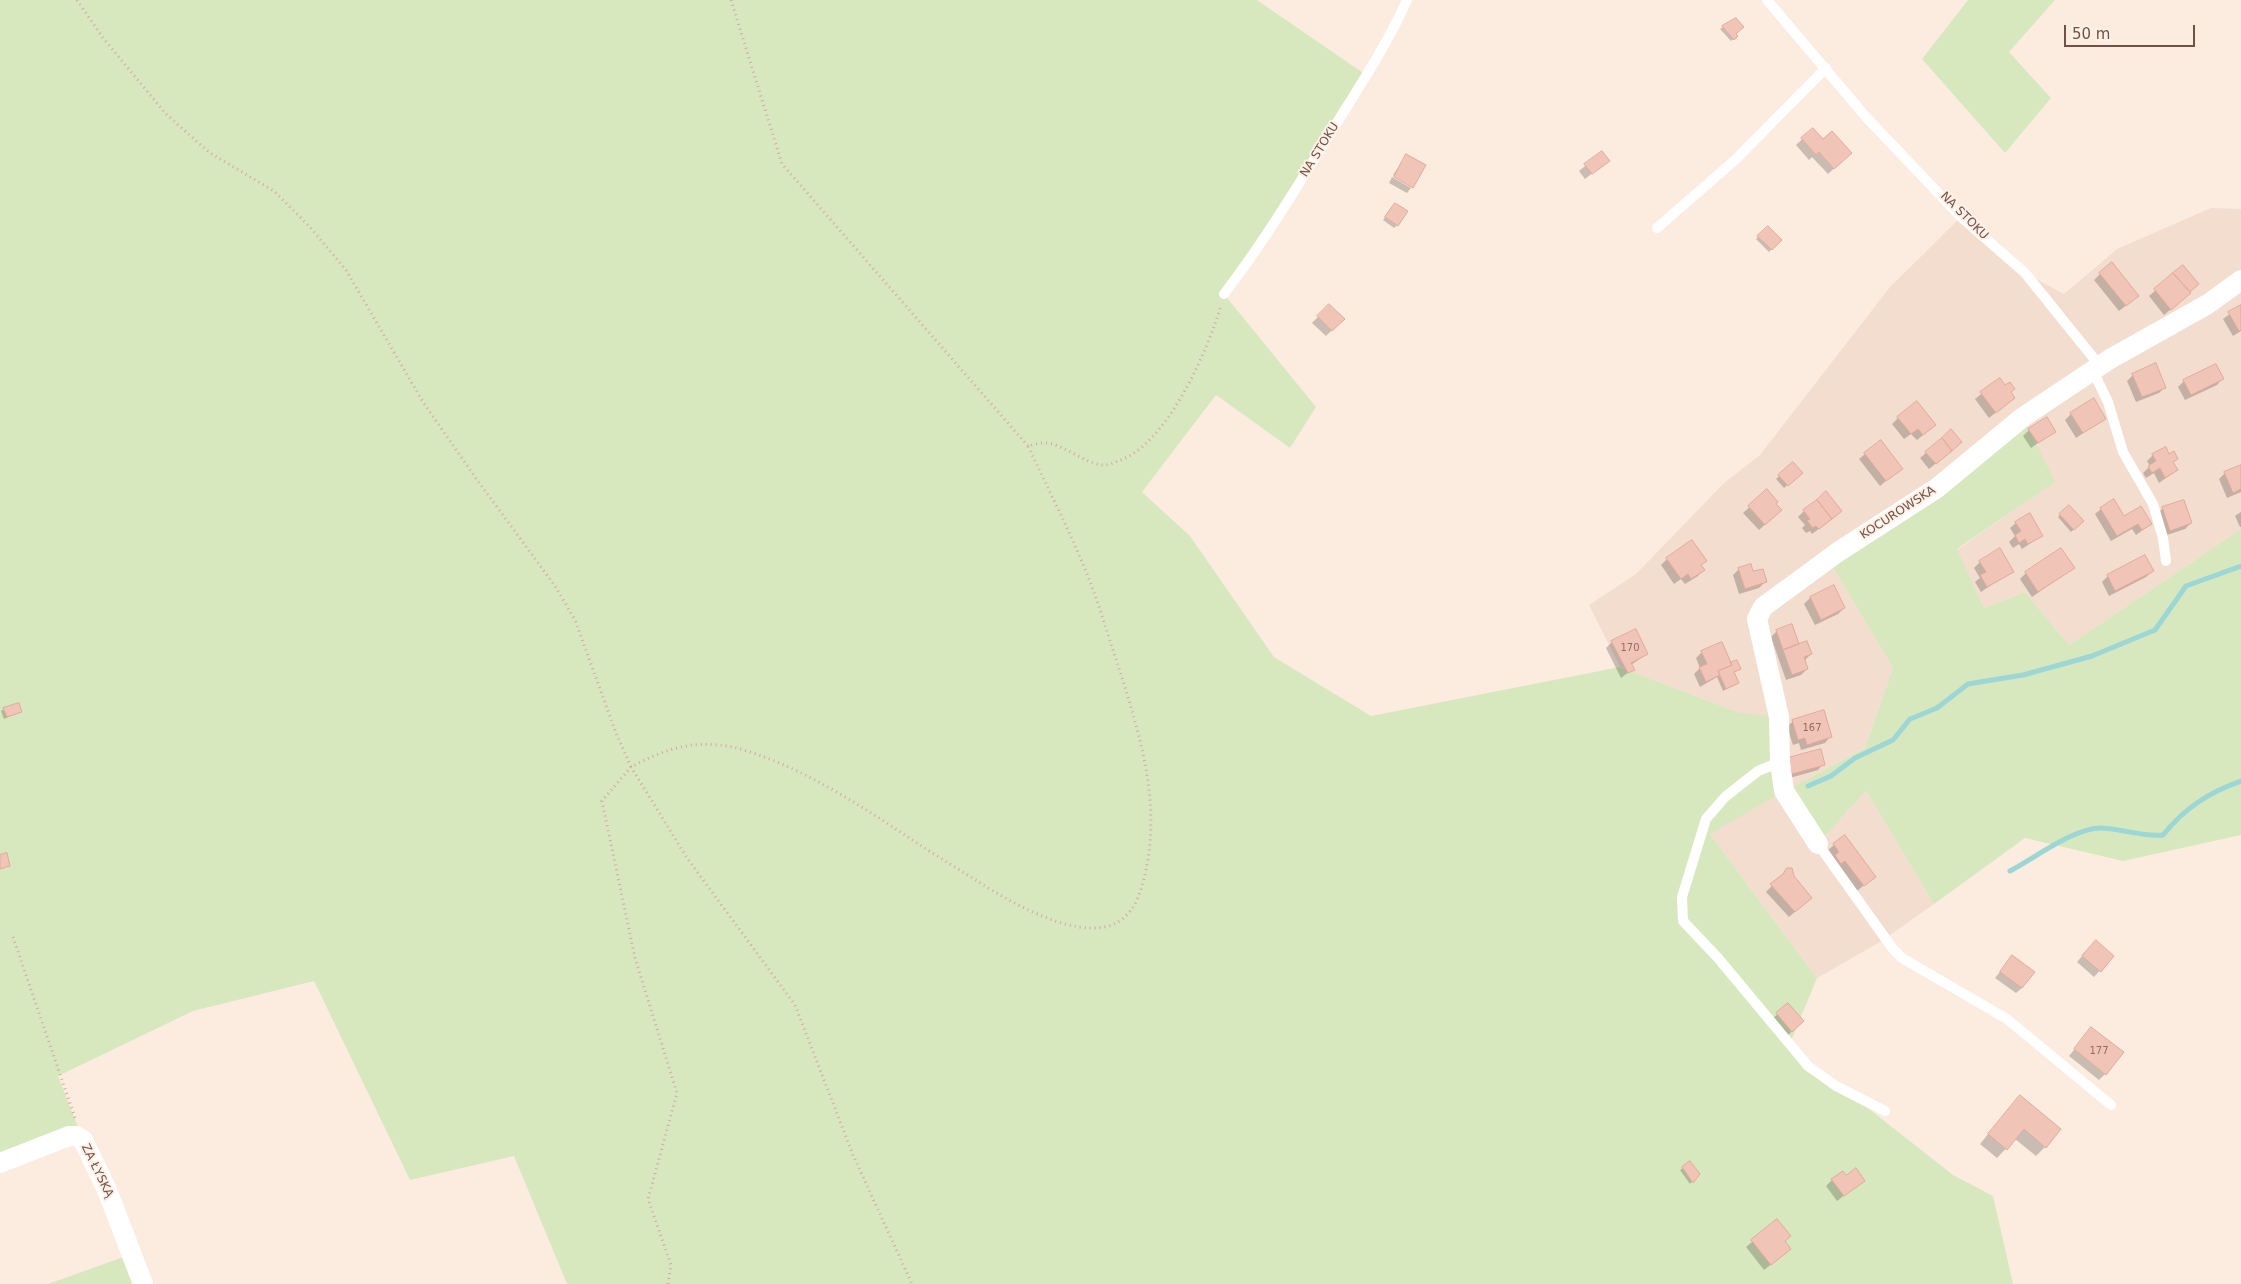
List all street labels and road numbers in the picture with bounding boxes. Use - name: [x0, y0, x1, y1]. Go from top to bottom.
- street label: NA STOKU: [1298, 120, 1342, 180]
- street label: NA STOKU: [1937, 189, 1991, 243]
- street label: KOCUROWSKA: [1858, 483, 1938, 543]
- street label: ZA ŁYSKĄ: [78, 1142, 116, 1200]

